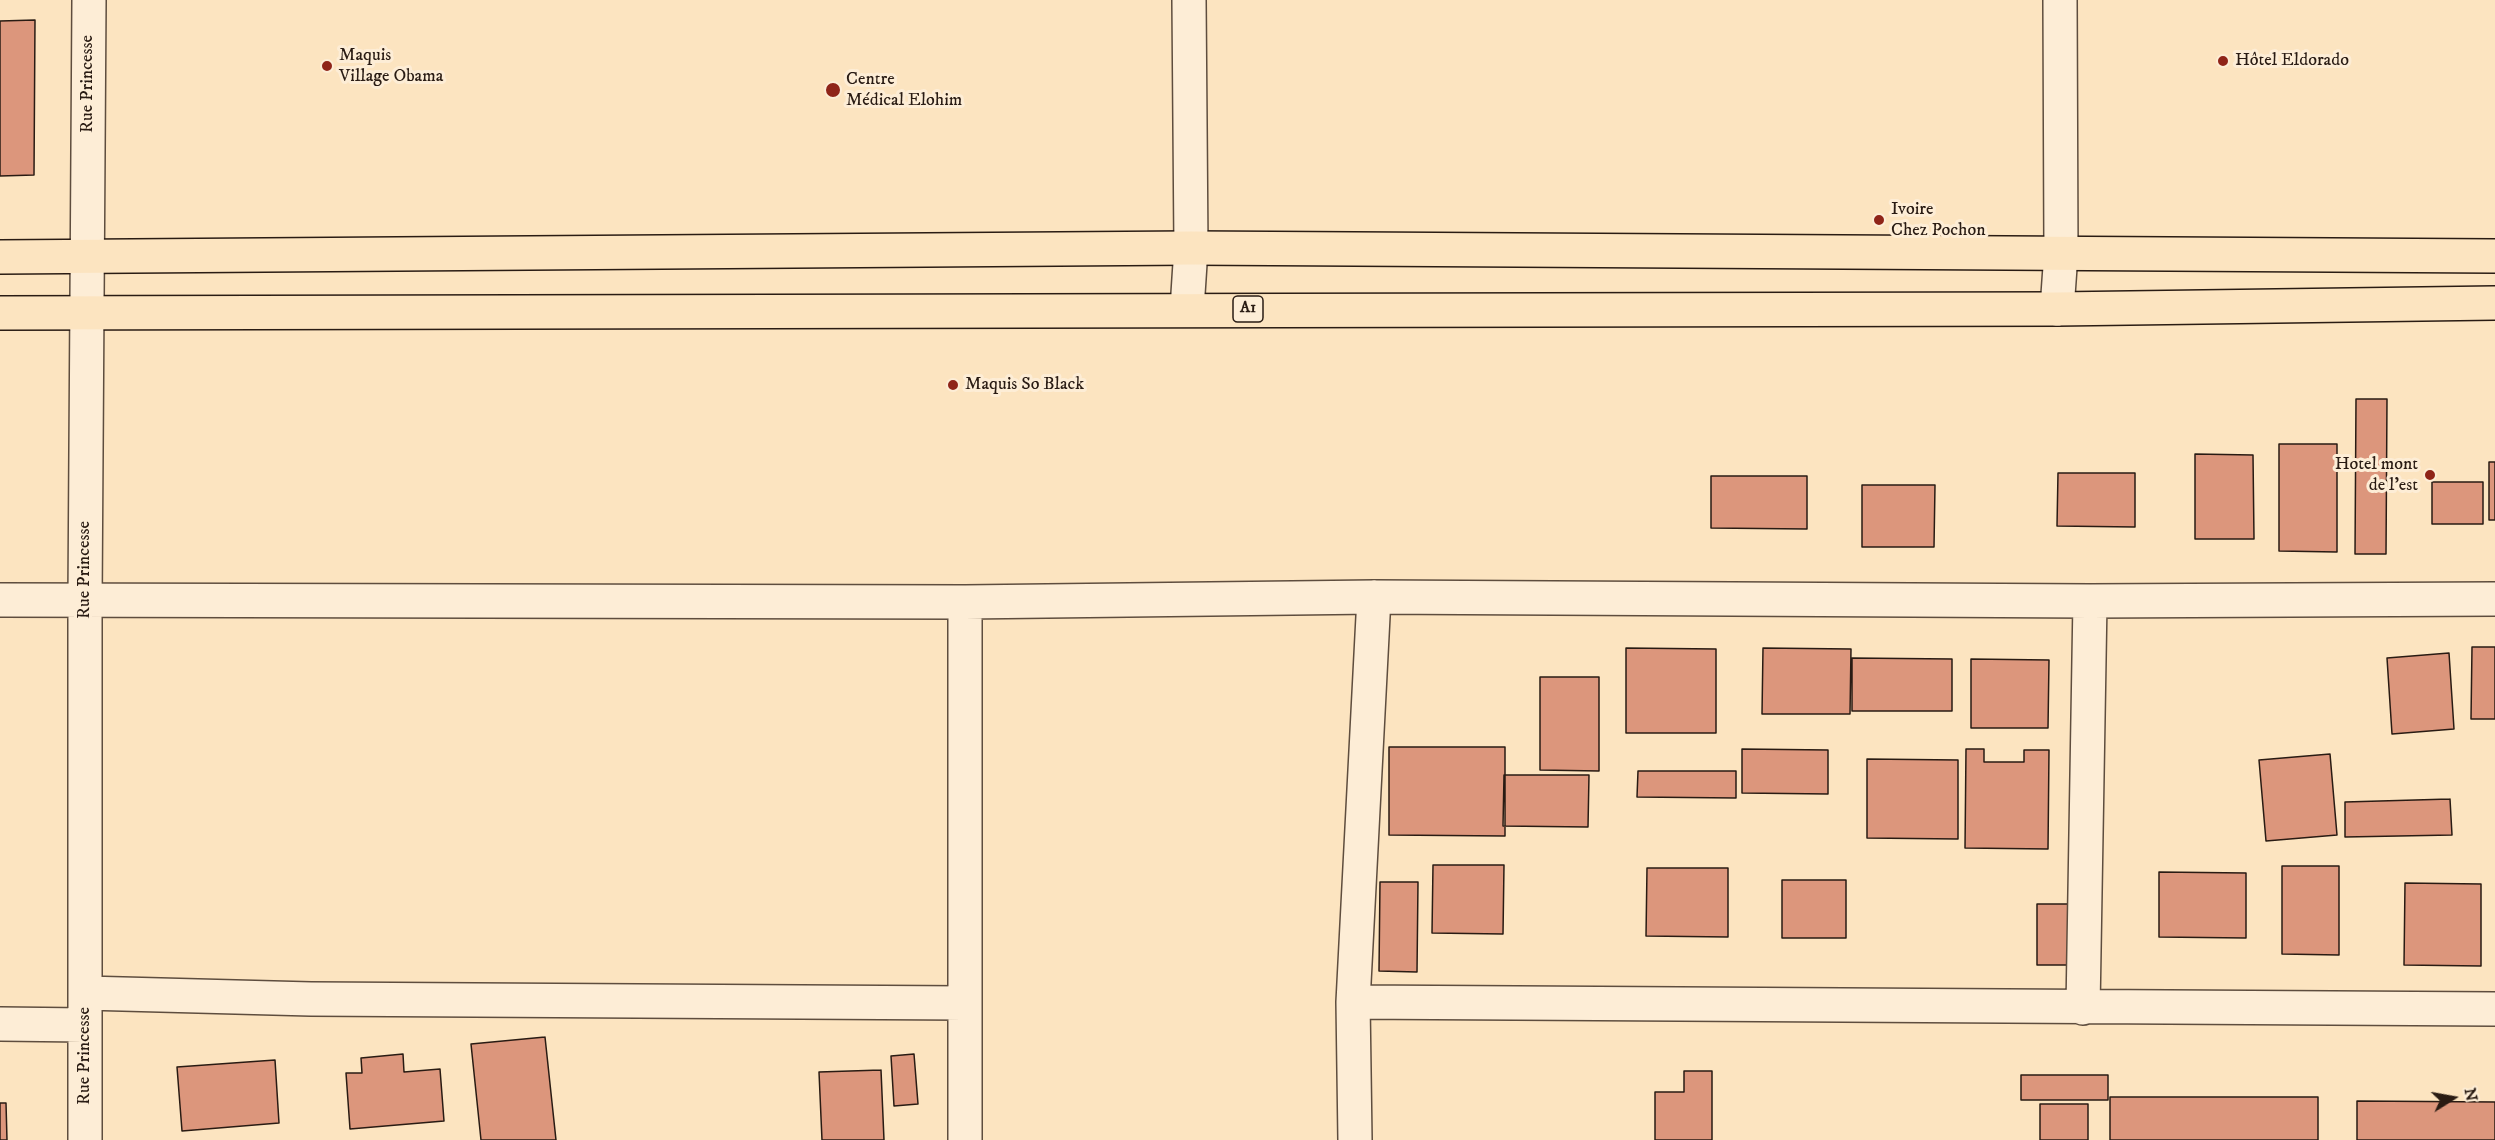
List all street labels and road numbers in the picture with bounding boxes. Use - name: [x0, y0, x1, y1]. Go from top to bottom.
- street label: Rue Princesse: [77, 35, 99, 133]
- road number: A1: [1233, 296, 1263, 322]
- street label: Rue Princesse: [74, 521, 96, 619]
- street label: Rue Princesse: [74, 1007, 96, 1105]

